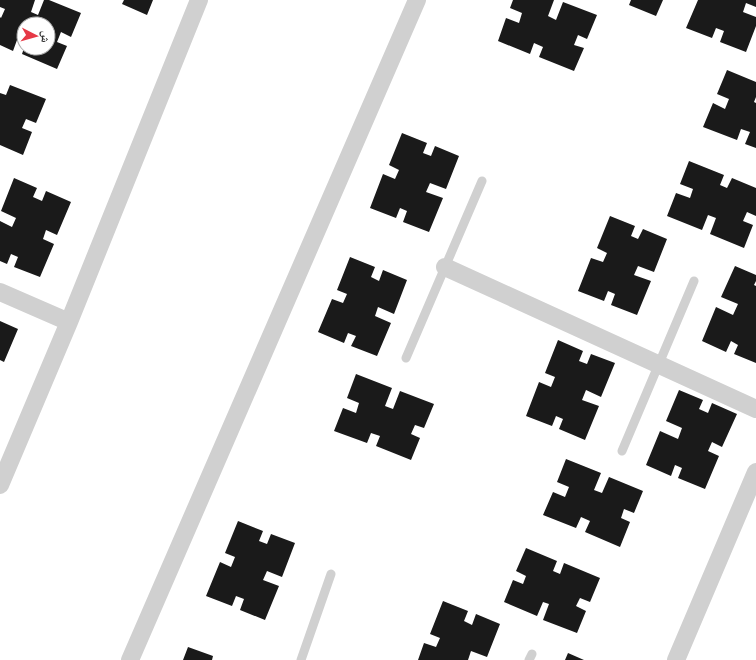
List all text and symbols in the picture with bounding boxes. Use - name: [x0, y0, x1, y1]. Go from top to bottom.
- north arrow: [16, 16, 56, 56]
- text: ش: [37, 30, 53, 44]

